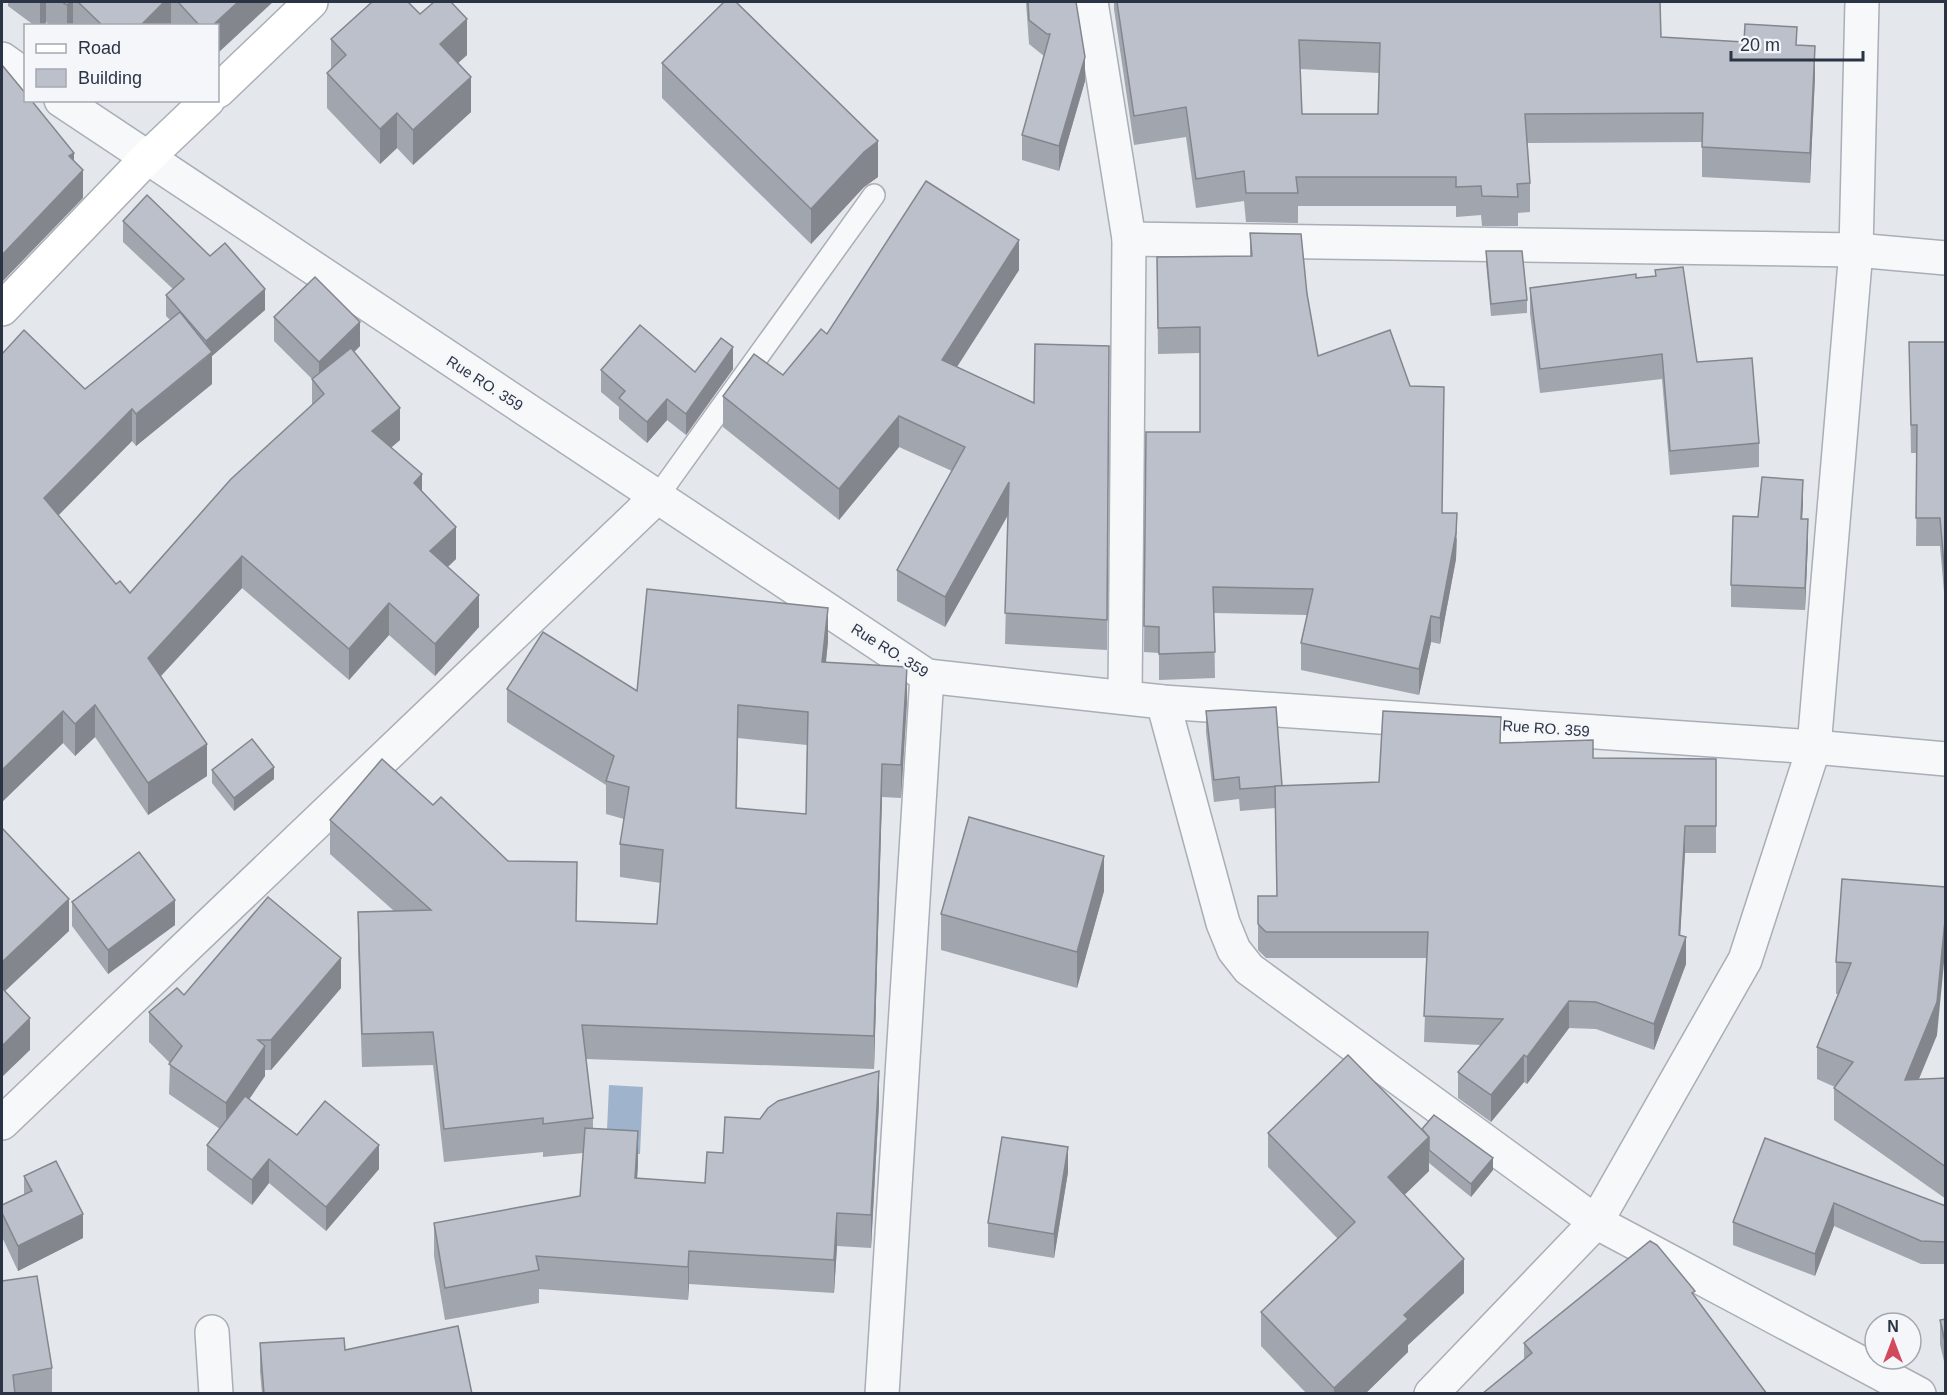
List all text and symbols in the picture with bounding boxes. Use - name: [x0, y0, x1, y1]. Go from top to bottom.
- legend: [24, 24, 219, 102]
- scale bar: [1731, 24, 1863, 62]
- text: 20 m: [1740, 35, 1780, 55]
- text: Road: [78, 38, 121, 58]
- text: Building: [78, 68, 142, 88]
- street label: Rue RO. 359: [444, 352, 526, 414]
- street label: Rue RO. 359: [848, 620, 932, 680]
- street label: Rue RO. 359: [1502, 716, 1590, 740]
- north arrow: [1863, 1311, 1923, 1371]
- text: N: [1887, 1318, 1899, 1335]

